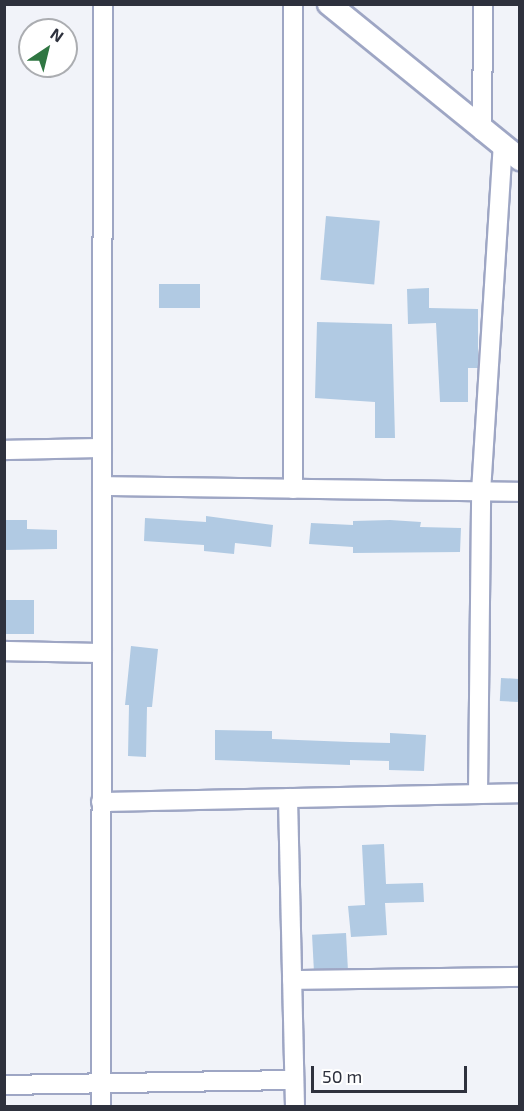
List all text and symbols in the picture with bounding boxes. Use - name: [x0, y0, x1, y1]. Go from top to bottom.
- north arrow: [18, 18, 78, 78]
- text: N: [47, 23, 68, 46]
- scale bar: [314, 1054, 470, 1092]
- text: 50 m: [322, 1065, 362, 1087]

